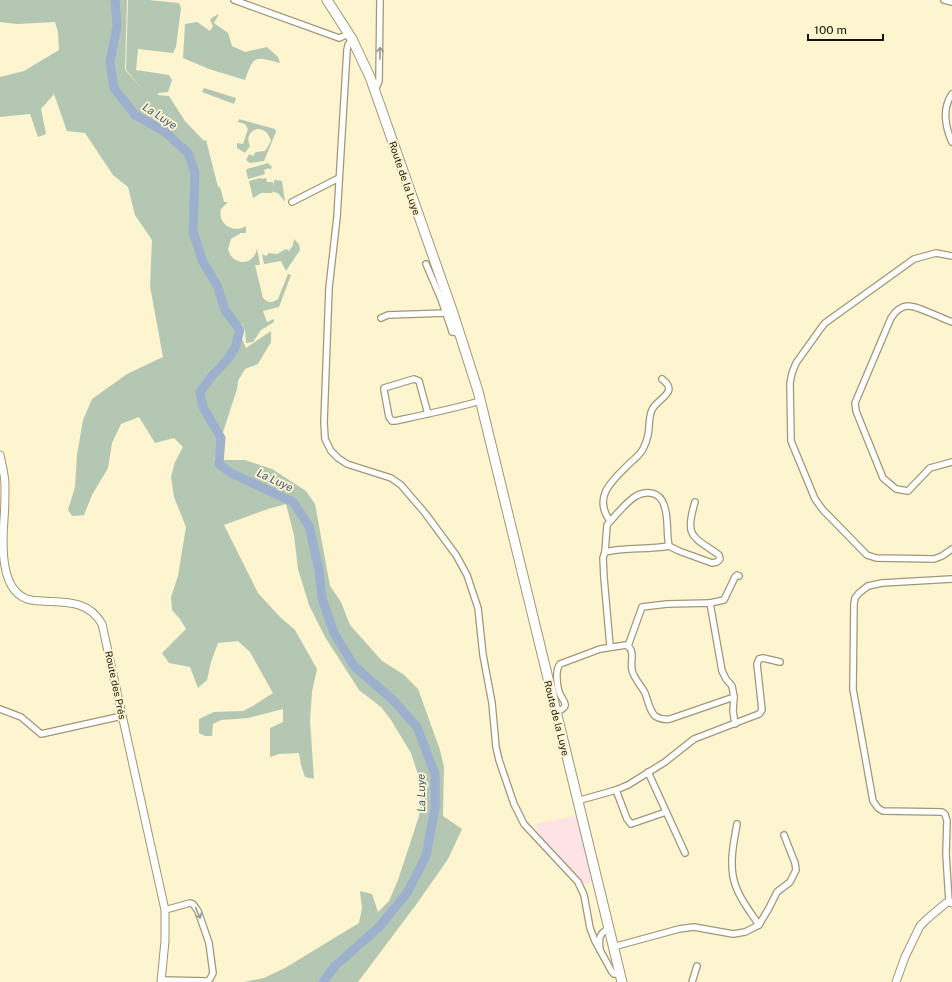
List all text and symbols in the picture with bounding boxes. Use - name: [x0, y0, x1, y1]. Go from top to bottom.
- scale bar: [808, 16, 883, 42]
- text: 100 m: [814, 23, 847, 37]
- one-way arrow: [376, 47, 384, 60]
- water label: La Luye: [141, 101, 179, 131]
- street label: Route de la Luye: [387, 140, 423, 217]
- water label: La Luye: [255, 466, 295, 494]
- street label: Route des Prés: [103, 650, 129, 720]
- street label: Route de la Luye: [542, 679, 572, 757]
- water label: La Luye: [415, 774, 427, 812]
- one-way arrow: [195, 906, 202, 918]

